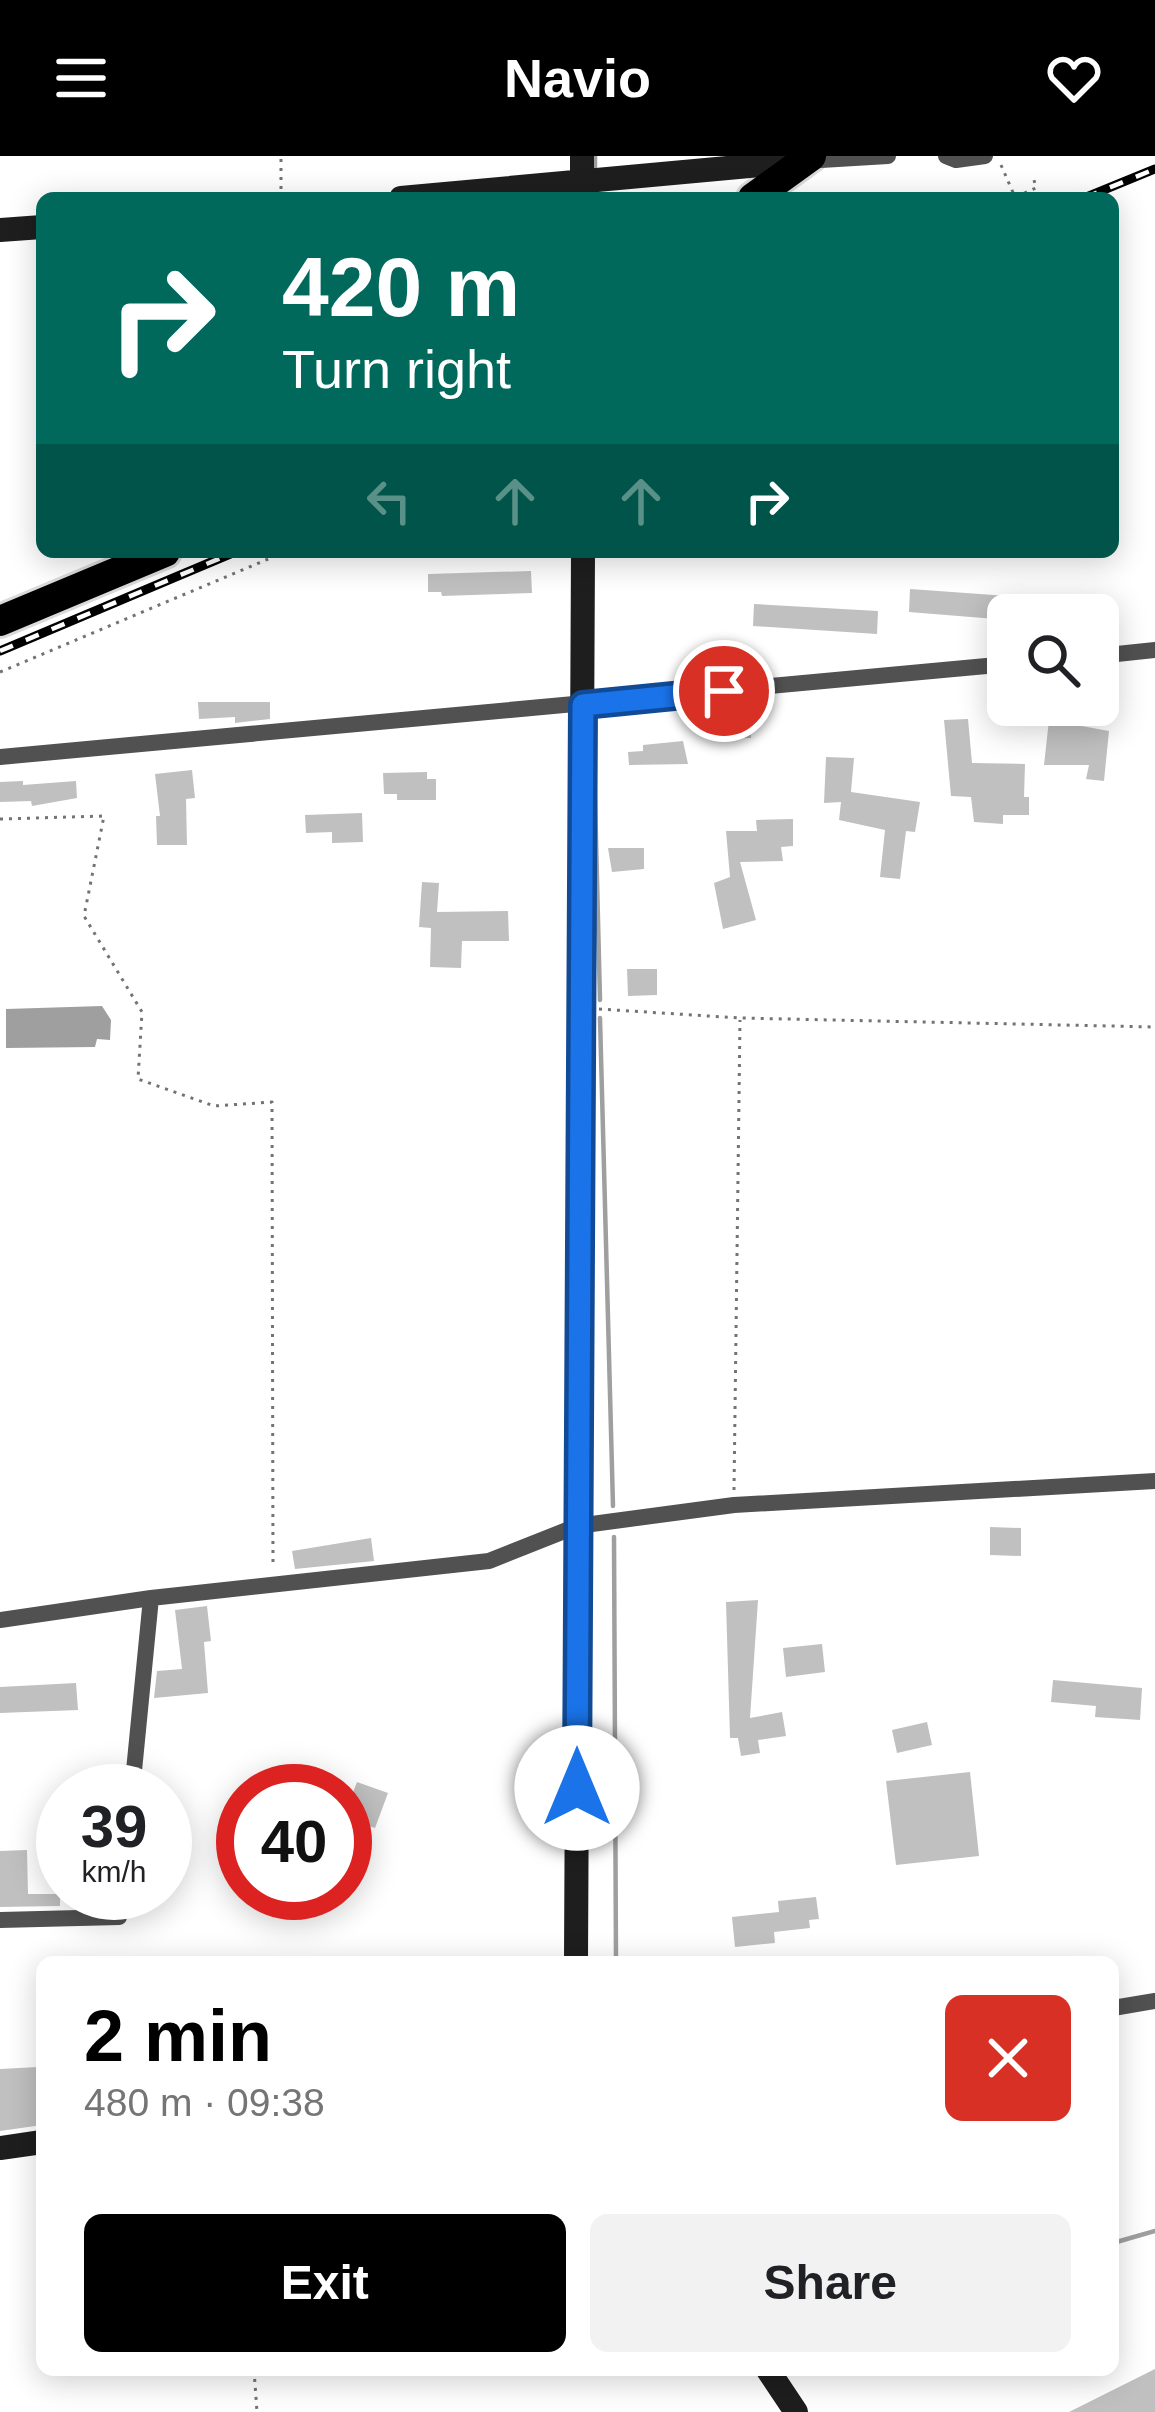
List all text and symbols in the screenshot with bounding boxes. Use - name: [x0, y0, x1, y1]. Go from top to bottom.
- icon: menu: [48, 45, 114, 111]
- icon: heart: [1041, 45, 1107, 111]
- text: Navio: [504, 48, 651, 108]
- icon: right: [84, 240, 240, 396]
- text: 420 m: [282, 240, 520, 334]
- text: Turn right: [282, 339, 511, 399]
- icon: left: [356, 468, 422, 534]
- icon: ahead: [482, 468, 548, 534]
- icon: ahead: [608, 468, 674, 534]
- icon: right: [734, 468, 800, 534]
- map controls: [987, 594, 1119, 726]
- button: search: [987, 594, 1119, 726]
- pin: [673, 640, 775, 742]
- icon: arrive: [691, 658, 757, 724]
- position arrow: [514, 1725, 640, 1851]
- speed limit sign: 40: [216, 1764, 372, 1920]
- text: 39: [81, 1793, 147, 1860]
- text: km/h: [81, 1855, 147, 1888]
- button: close: [945, 1995, 1071, 2121]
- text: 2 min: [84, 1996, 272, 2076]
- text: 480 m · 09:38: [84, 2081, 325, 2124]
- button: Exit: [84, 2214, 566, 2352]
- button: Share: [590, 2214, 1071, 2352]

